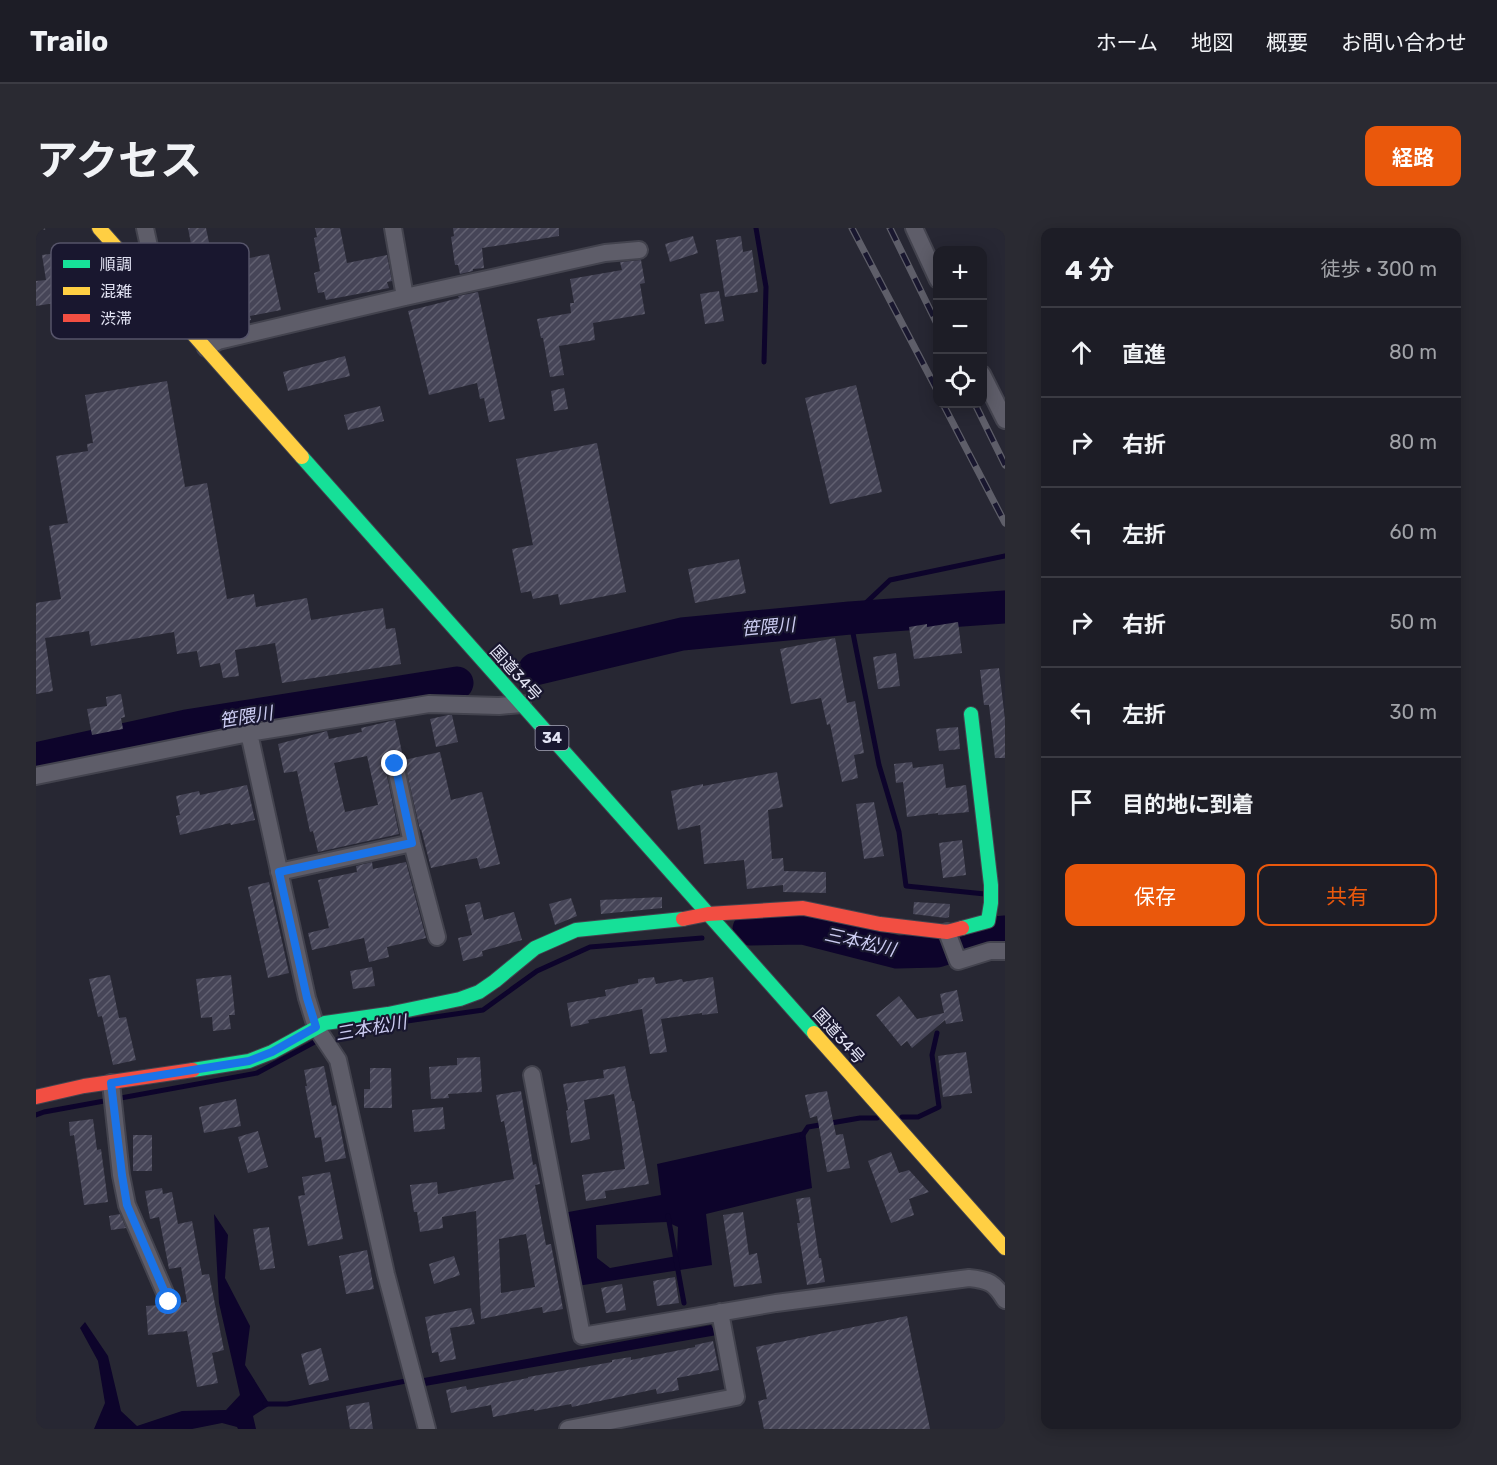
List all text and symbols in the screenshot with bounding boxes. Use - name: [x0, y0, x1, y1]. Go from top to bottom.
- text: Trailo: [30, 25, 108, 58]
- text: ホーム: [1096, 30, 1158, 55]
- text: 地図: [1191, 30, 1233, 55]
- text: 概要: [1266, 30, 1308, 55]
- text: お問い合わせ: [1341, 30, 1467, 55]
- button: 経路: [1365, 126, 1461, 186]
- text: アクセス: [36, 136, 202, 186]
- legend: [51, 243, 249, 339]
- map controls: [933, 246, 987, 408]
- button: +: [933, 246, 987, 300]
- text: 順調: [100, 255, 132, 274]
- text: 4 分: [1065, 255, 1114, 286]
- text: 徒歩 · 300 m: [1321, 257, 1437, 281]
- text: 混雑: [100, 282, 132, 301]
- button: −: [933, 300, 987, 354]
- text: 渋滞: [100, 309, 132, 328]
- icon: ahead: [1065, 336, 1098, 369]
- text: 80 m: [1389, 340, 1437, 364]
- text: 直進: [1122, 341, 1166, 368]
- button: locate: [933, 354, 987, 408]
- icon: right: [1065, 426, 1098, 459]
- text: 80 m: [1389, 430, 1437, 454]
- text: 右折: [1122, 431, 1166, 458]
- icon: left: [1065, 516, 1098, 549]
- text: 60 m: [1390, 520, 1437, 544]
- text: 左折: [1122, 521, 1166, 548]
- icon: right: [1065, 606, 1098, 639]
- text: 50 m: [1390, 610, 1437, 634]
- text: 右折: [1122, 611, 1166, 638]
- water label: 笹隈川: [740, 614, 798, 640]
- street label: 国道34号: [486, 642, 546, 704]
- icon: left: [1065, 696, 1098, 729]
- text: 30 m: [1390, 700, 1437, 724]
- text: 左折: [1122, 701, 1166, 728]
- water label: 笹隈川: [218, 702, 276, 732]
- road number: 34: [536, 726, 568, 750]
- route end: [381, 750, 407, 776]
- icon: arrive: [1065, 786, 1098, 819]
- text: 目的地に到着: [1122, 791, 1254, 818]
- button: 保存: [1065, 864, 1245, 926]
- button: 共有: [1257, 864, 1437, 926]
- water label: 三本松川: [822, 923, 900, 961]
- street label: 国道34号: [809, 1005, 869, 1067]
- water label: 三本松川: [334, 1011, 410, 1045]
- route start: [155, 1288, 181, 1314]

